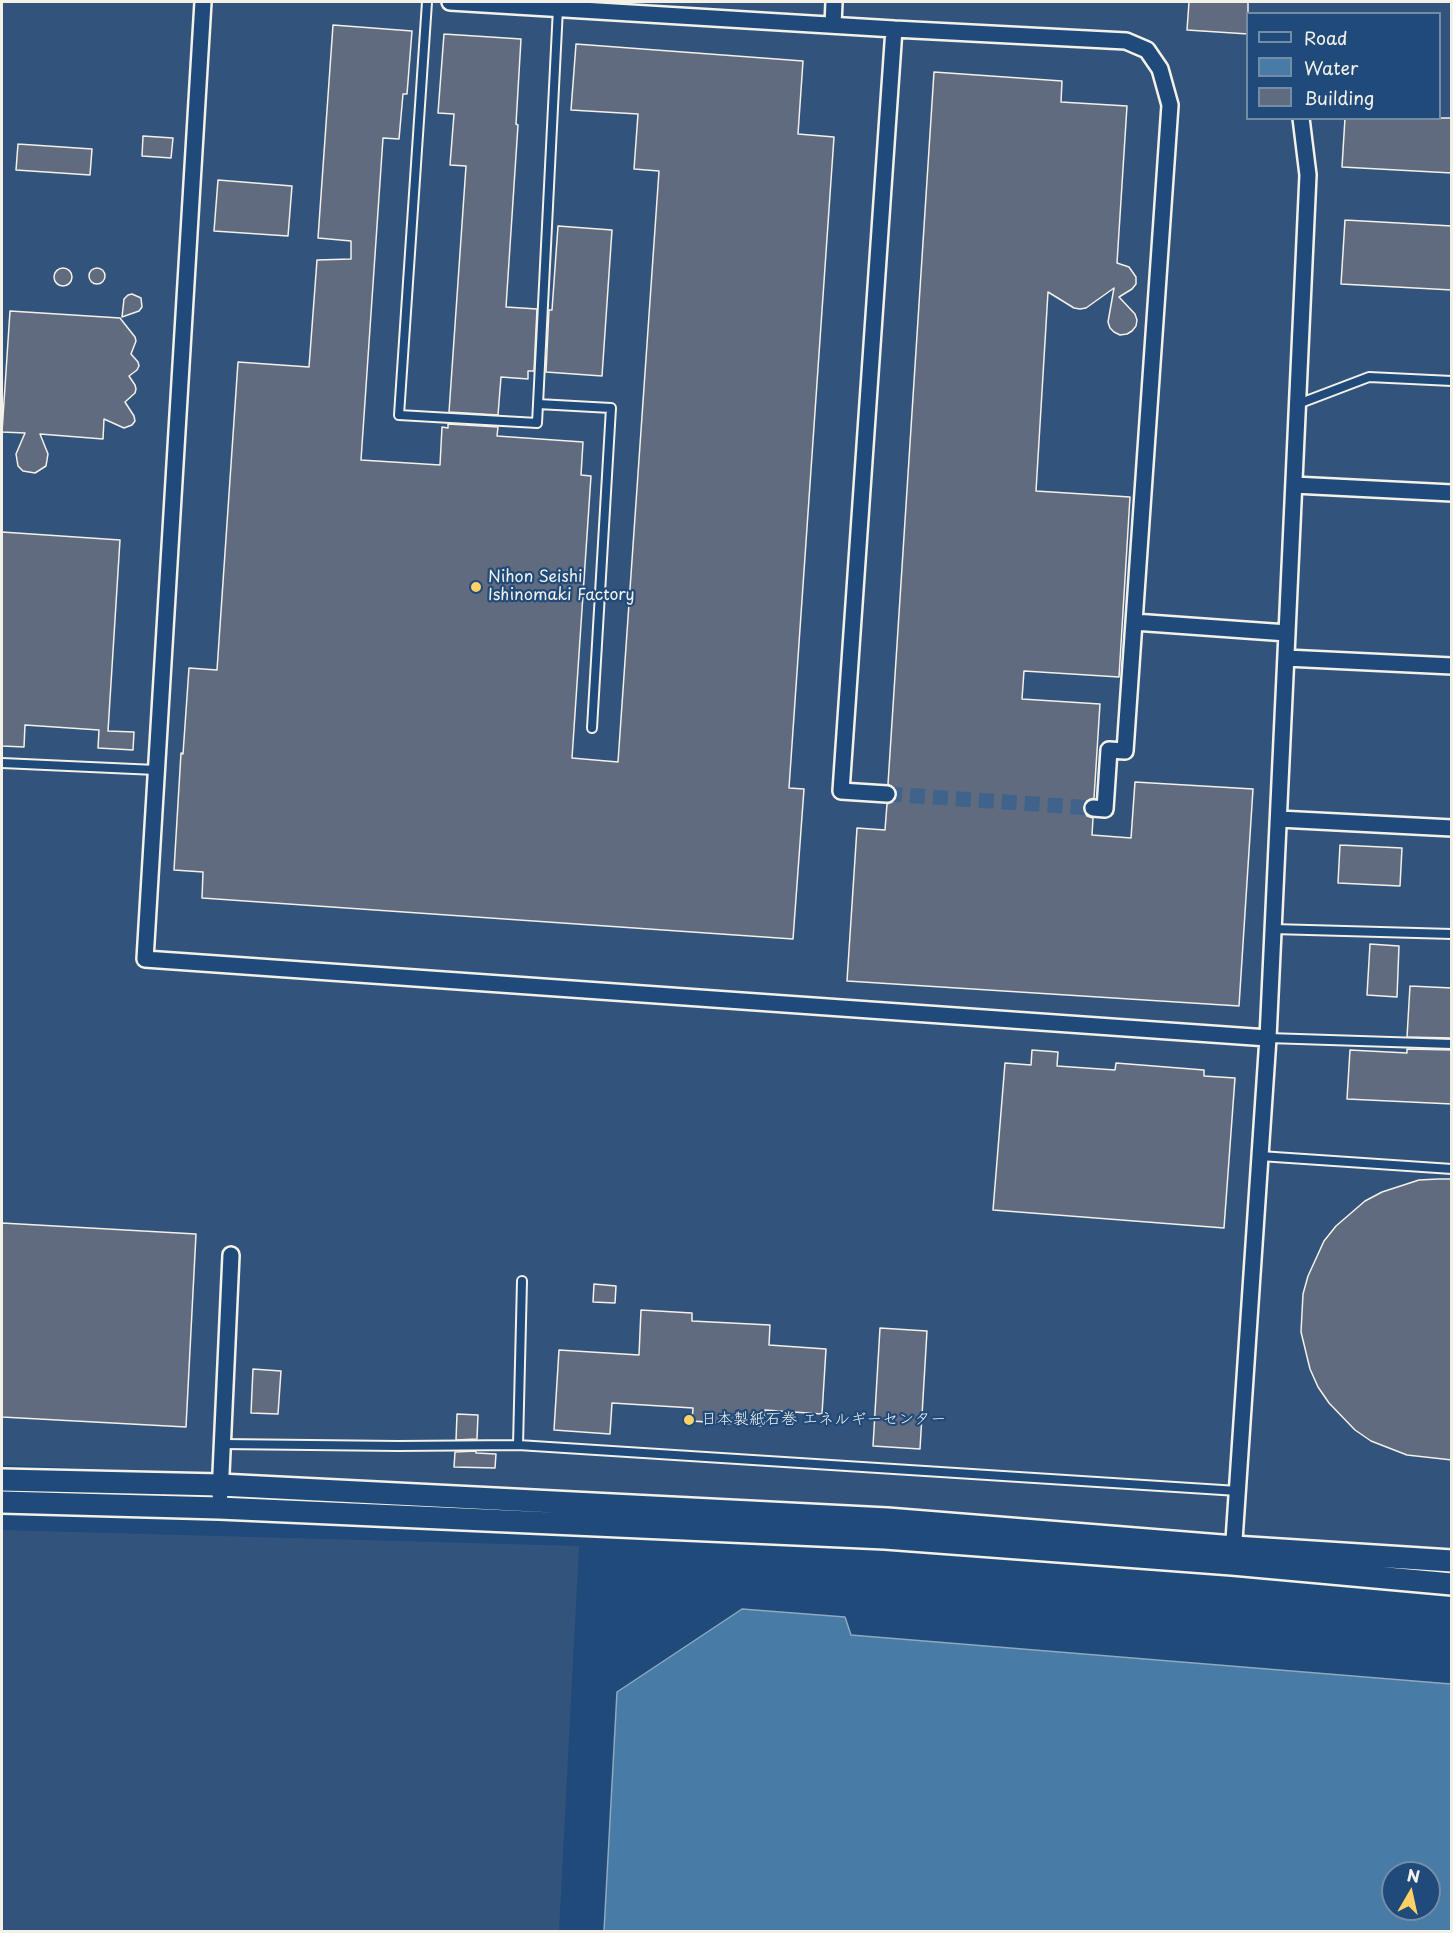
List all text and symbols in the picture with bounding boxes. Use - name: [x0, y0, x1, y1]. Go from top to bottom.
- legend: [1246, 12, 1441, 120]
- text: Road: [1304, 24, 1348, 51]
- text: Water: [1304, 54, 1358, 81]
- text: Building: [1304, 84, 1374, 111]
- place label: Nihon Seishi Ishinomaki Factory: [488, 568, 635, 606]
- marker: Nihon Seishi Ishinomaki Factory: [469, 580, 483, 594]
- place label: 日本製紙石巻 エネルギーセンター: [701, 1410, 946, 1430]
- marker: 日本製紙石巻 エネルギーセンター: [682, 1413, 696, 1427]
- north arrow: [1381, 1861, 1441, 1921]
- text: N: [1405, 1862, 1422, 1888]

